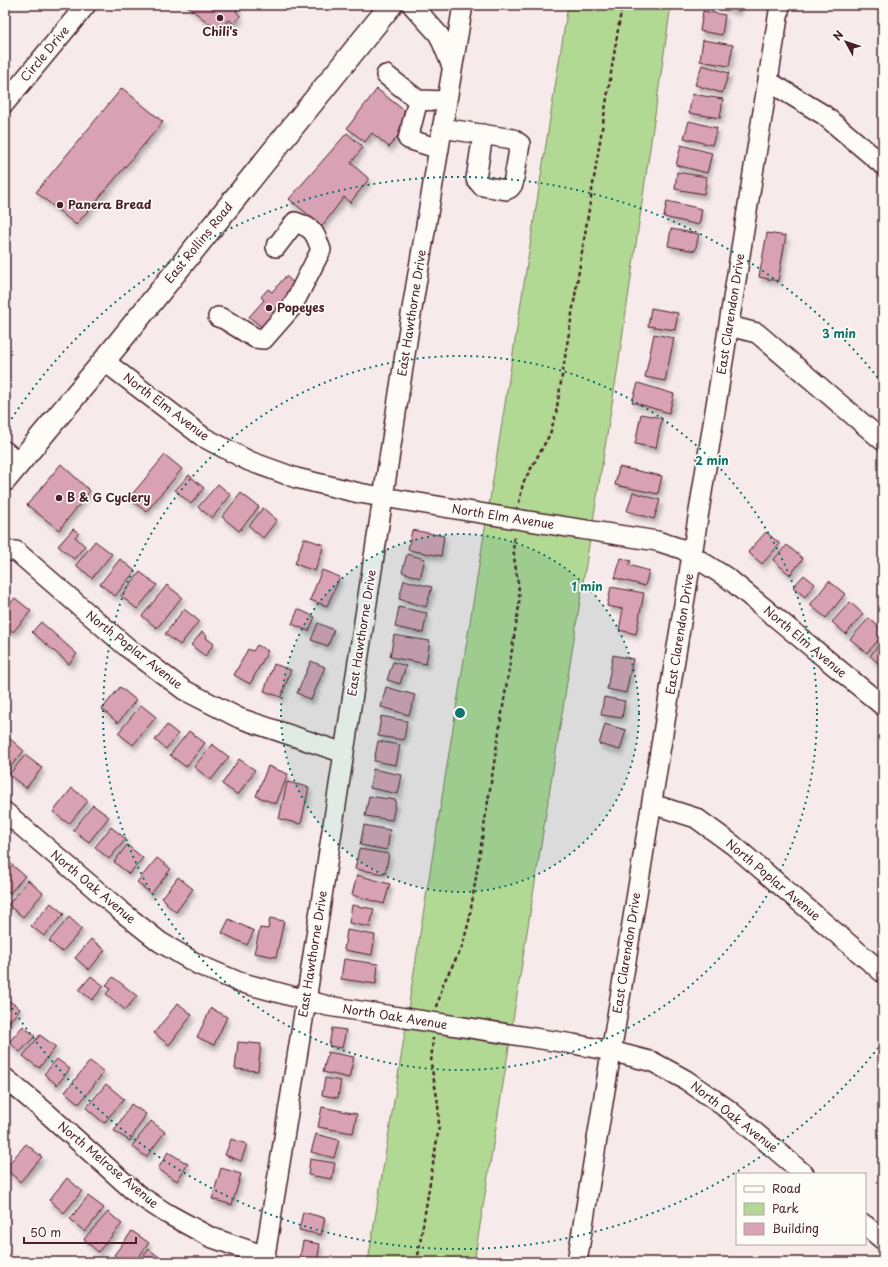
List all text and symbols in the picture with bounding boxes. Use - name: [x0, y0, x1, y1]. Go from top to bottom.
- marker: Chili's: [215, 13, 225, 23]
- street label: Circle Drive: [16, 22, 73, 85]
- place label: Chili's: [202, 22, 238, 40]
- north arrow: [826, 22, 866, 62]
- text: N: [829, 26, 847, 44]
- place label: Panera Bread: [68, 195, 151, 213]
- street label: East Rollins Road: [160, 198, 236, 287]
- marker: Panera Bread: [55, 200, 65, 210]
- street label: East Hawthorne Drive: [392, 248, 430, 377]
- street label: East Clarendon Drive: [712, 252, 748, 376]
- place label: Popeyes: [277, 298, 325, 316]
- marker: Popeyes: [264, 303, 274, 313]
- text: 3 min: [822, 324, 856, 342]
- street label: North Elm Avenue: [120, 368, 214, 445]
- text: 2 min: [695, 451, 729, 469]
- place label: B & G Cyclery: [67, 488, 151, 506]
- marker: B & G Cyclery: [54, 493, 64, 503]
- street label: North Elm Avenue: [451, 499, 556, 533]
- street label: East Hawthorne Drive: [342, 568, 380, 697]
- street label: East Clarendon Drive: [661, 572, 697, 696]
- text: 1 min: [571, 577, 603, 595]
- street label: North Elm Avenue: [760, 601, 851, 682]
- street label: North Poplar Avenue: [82, 606, 187, 693]
- centre of rings: [453, 706, 467, 720]
- street label: North Poplar Avenue: [723, 834, 825, 924]
- street label: North Oak Avenue: [47, 845, 140, 927]
- street label: East Hawthorne Drive: [293, 889, 331, 1018]
- street label: East Clarendon Drive: [608, 891, 644, 1015]
- street label: North Oak Avenue: [341, 999, 449, 1033]
- street label: North Oak Avenue: [687, 1076, 782, 1156]
- street label: North Melrose Avenue: [54, 1117, 163, 1212]
- legend: [736, 1173, 866, 1245]
- text: Road: [772, 1179, 801, 1197]
- text: Park: [772, 1199, 799, 1217]
- scale bar: [24, 1219, 136, 1245]
- text: Building: [772, 1219, 819, 1237]
- text: 50 m: [30, 1223, 61, 1241]

